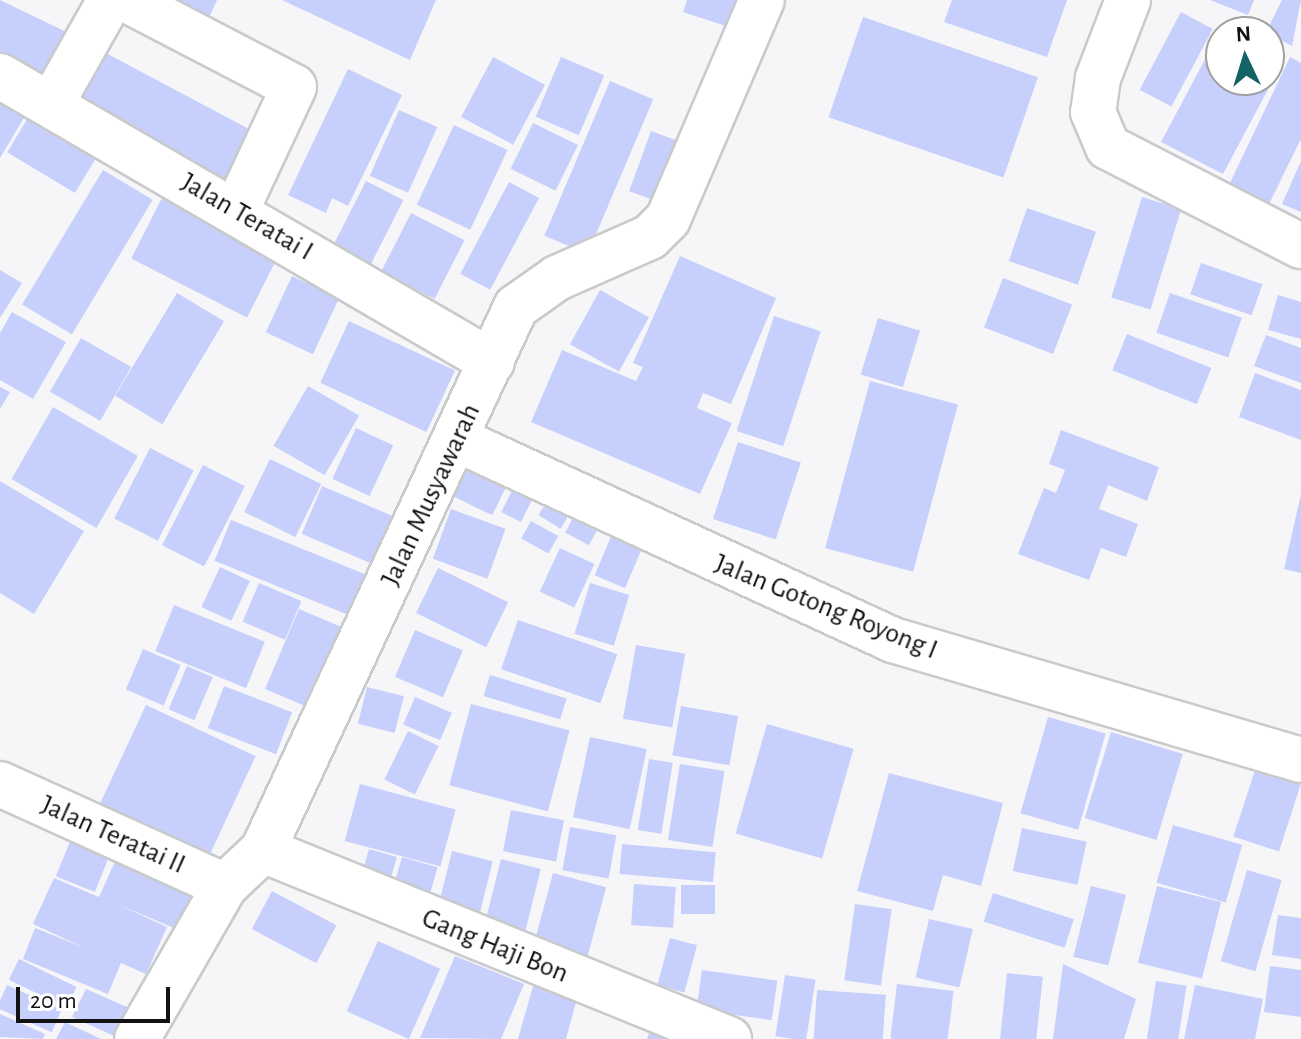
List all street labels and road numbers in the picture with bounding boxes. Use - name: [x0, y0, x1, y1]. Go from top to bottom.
- street label: Jalan Teratai I: [175, 166, 319, 268]
- street label: Jalan Musyawarah: [374, 398, 488, 592]
- street label: Jalan Gotong Royong I: [710, 547, 942, 667]
- street label: Jalan Teratai II: [36, 788, 190, 882]
- street label: Gang Haji Bon: [417, 901, 573, 991]

